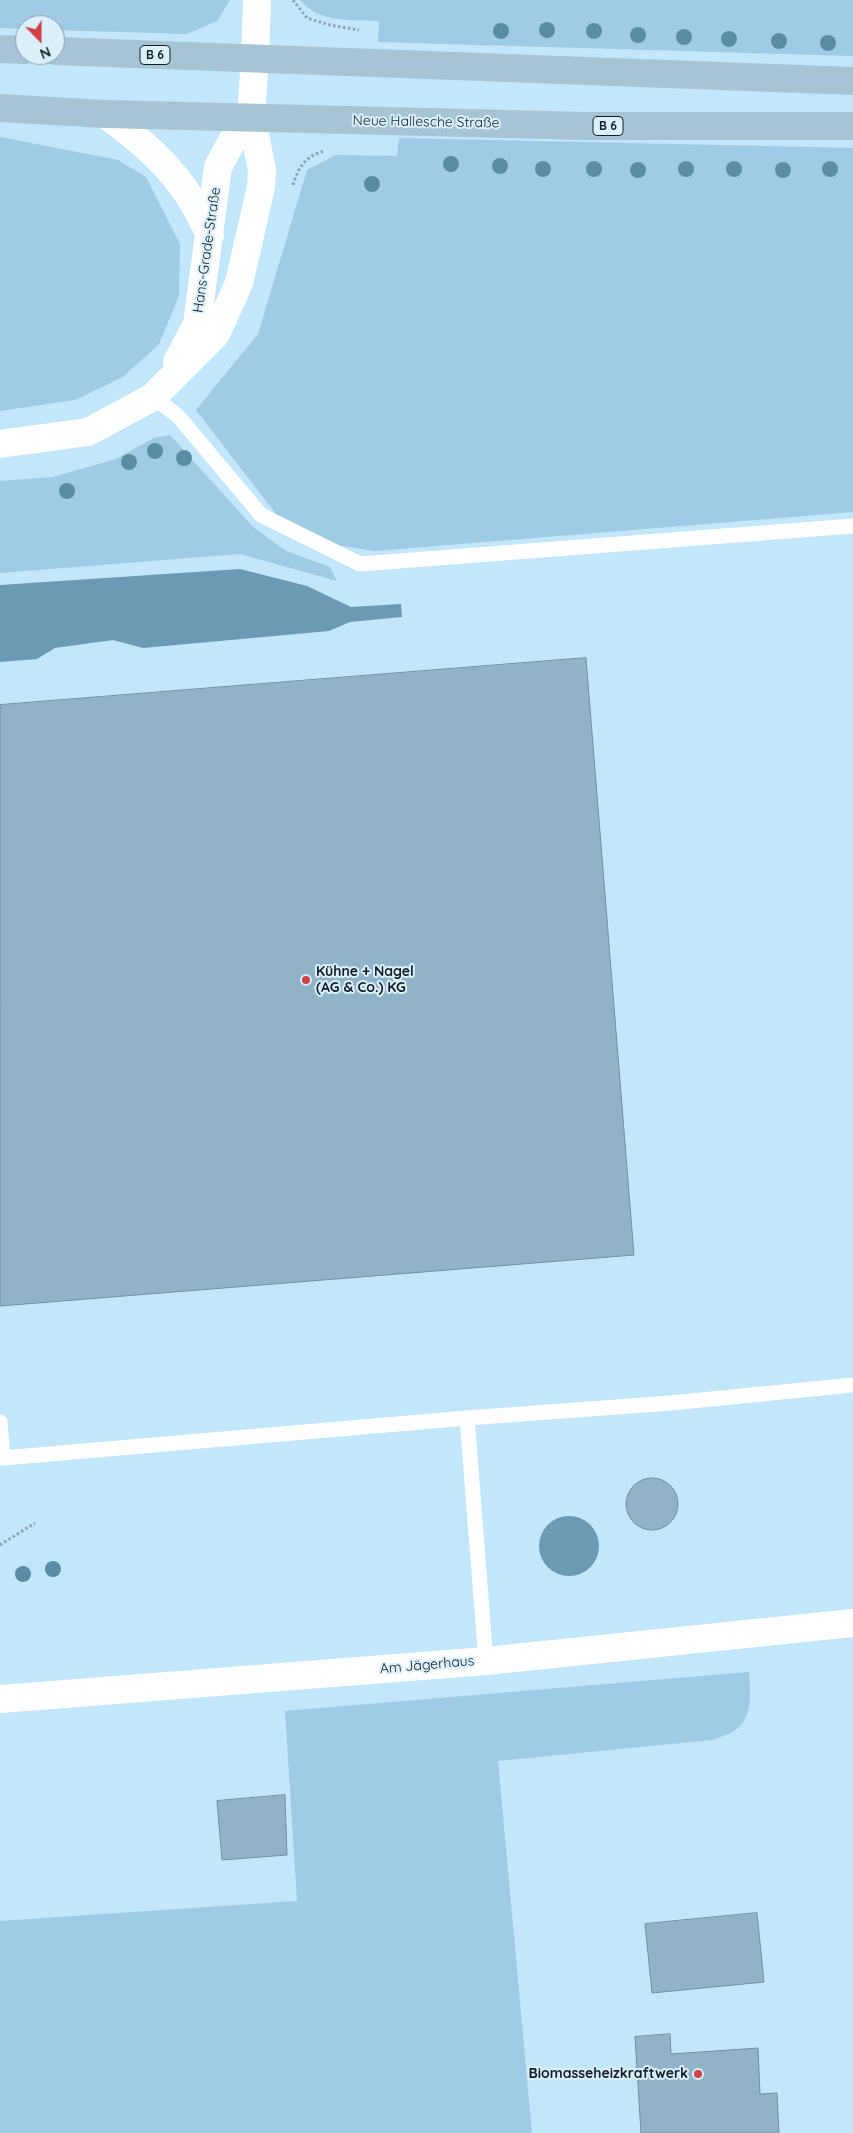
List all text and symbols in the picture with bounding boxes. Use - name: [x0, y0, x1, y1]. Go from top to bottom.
- north arrow: [15, 15, 65, 65]
- text: N: [37, 43, 53, 63]
- road number: B 6: [140, 46, 170, 64]
- street label: Neue Hallesche Straße: [352, 112, 500, 132]
- road number: B 6: [593, 116, 623, 136]
- street label: Hans-Grade-Straße: [190, 186, 224, 314]
- place label: Kühne + Nagel (AG & Co.) KG: [316, 964, 414, 996]
- marker: Kühne + Nagel (AG & Co.) KG: [300, 974, 312, 986]
- street label: Am Jägerhaus: [379, 1653, 475, 1677]
- place label: Biomasseheizkraftwerk: [529, 2066, 688, 2082]
- marker: Biomasseheizkraftwerk: [692, 2068, 704, 2080]

